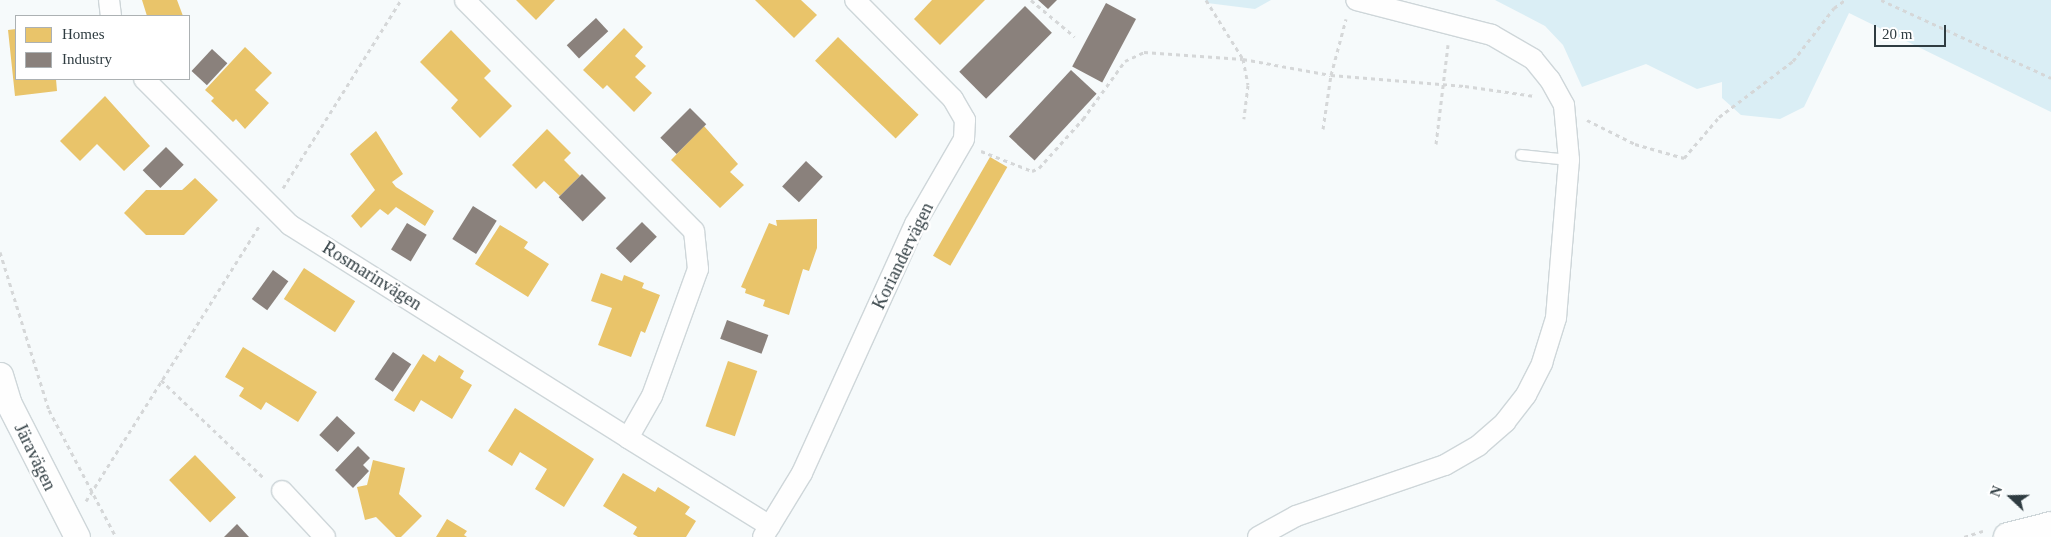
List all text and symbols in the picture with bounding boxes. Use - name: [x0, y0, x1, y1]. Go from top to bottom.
- legend: [15, 15, 190, 80]
- scale bar: [1876, 15, 1948, 47]
- text: Homes: [62, 26, 105, 42]
- text: 20 m: [1882, 26, 1912, 42]
- text: Industry: [62, 51, 112, 67]
- street label: Koriandervägen: [868, 199, 938, 313]
- street label: Rosmarinvägen: [318, 237, 426, 315]
- street label: Järavägen: [10, 420, 60, 494]
- north arrow: [1986, 472, 2036, 522]
- text: N: [1988, 484, 2005, 499]

